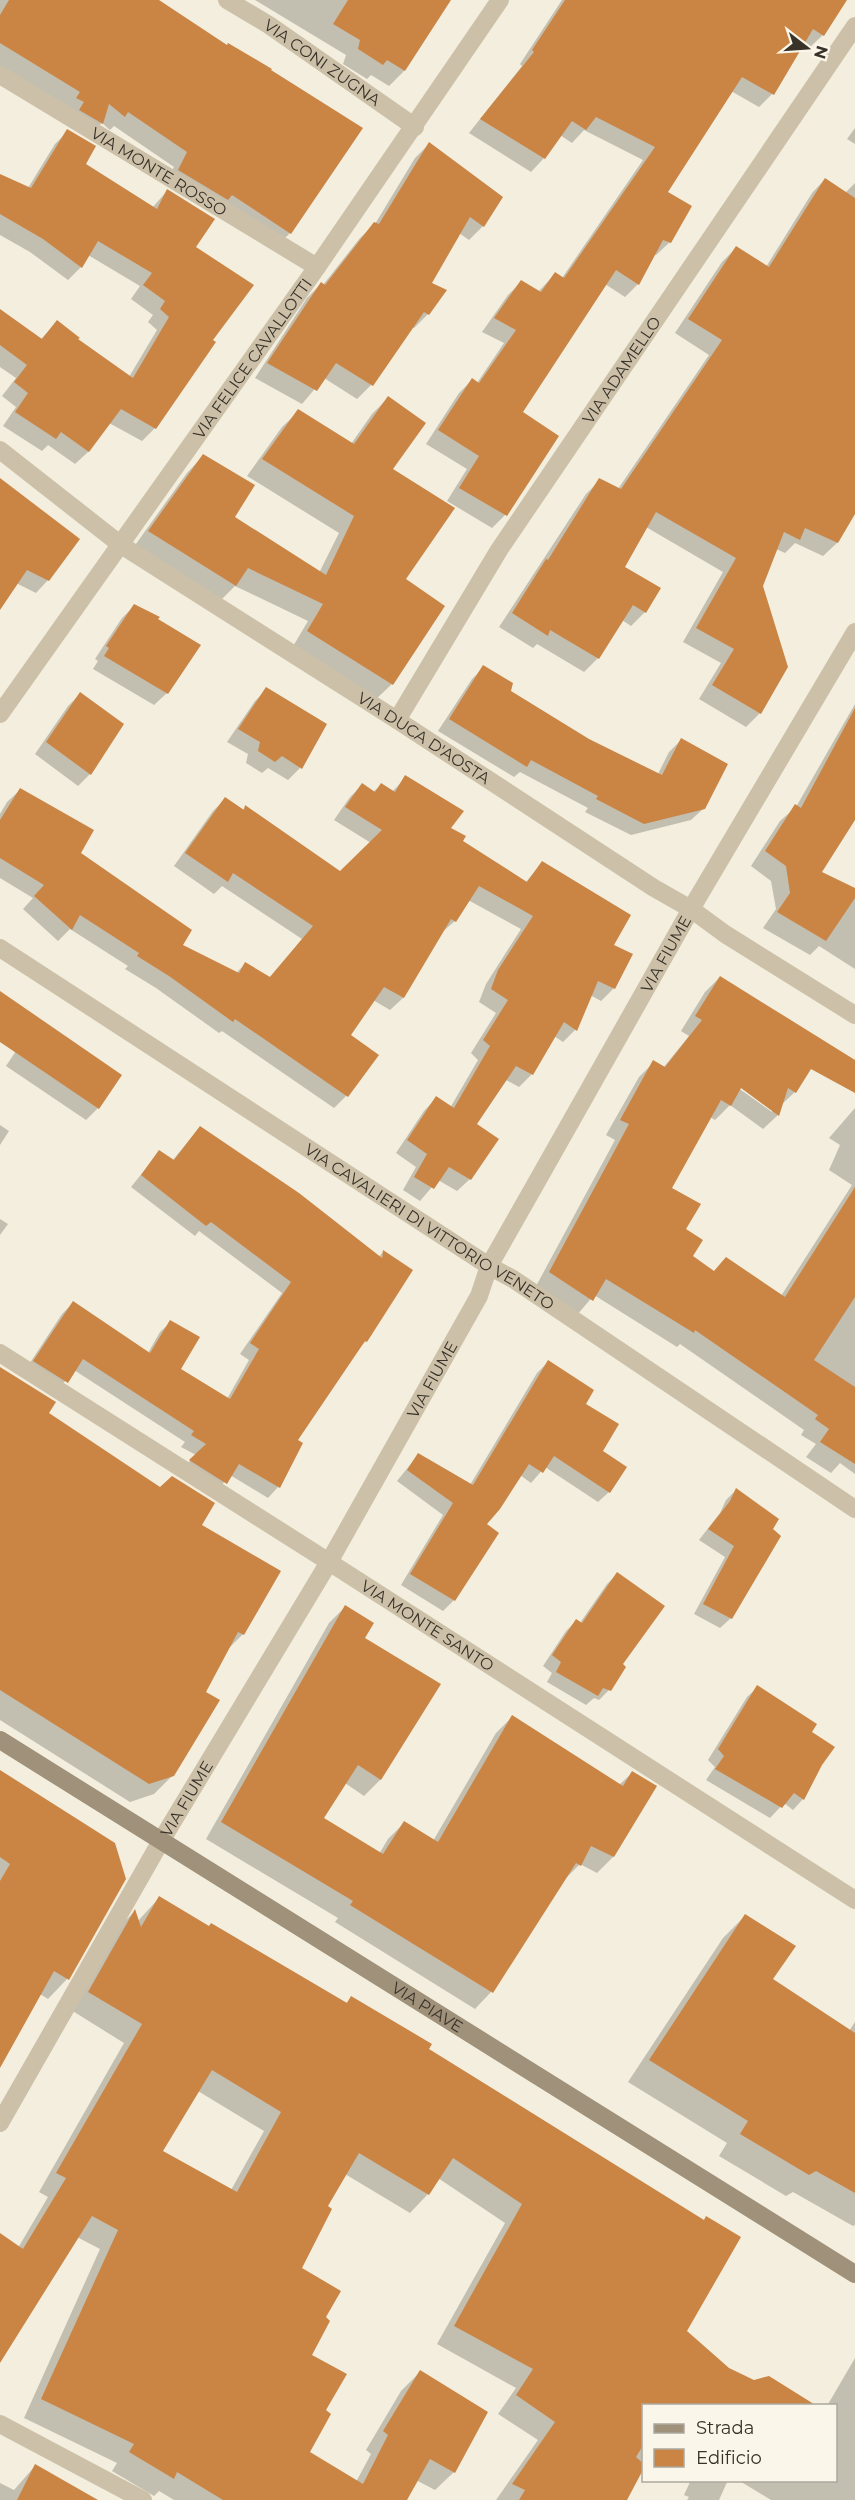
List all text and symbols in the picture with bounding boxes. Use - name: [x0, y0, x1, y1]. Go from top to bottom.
- street label: VIA CONI ZUGNA: [260, 15, 385, 110]
- north arrow: [777, 18, 837, 78]
- text: N: [810, 43, 832, 61]
- street label: VIA MONTE ROSSO: [88, 123, 230, 220]
- street label: VIA FELICE CAVALLOTTI: [189, 274, 316, 442]
- street label: VIA ADAMELLO: [578, 313, 665, 427]
- street label: VIA DUCA D'AOSTA: [354, 688, 494, 788]
- street label: VIA FIUME: [636, 912, 695, 996]
- street label: VIA CAVALIERI DI VITTORIO VENETO: [301, 1139, 558, 1314]
- street label: VIA FIUME: [403, 1338, 461, 1421]
- street label: VIA MONTE SANTO: [358, 1576, 498, 1675]
- street label: VIA FIUME: [156, 1757, 217, 1840]
- street label: VIA PIAVE: [388, 1978, 467, 2036]
- legend: [642, 2404, 837, 2482]
- text: Strada: [696, 2417, 754, 2439]
- text: Edificio: [696, 2447, 762, 2469]

